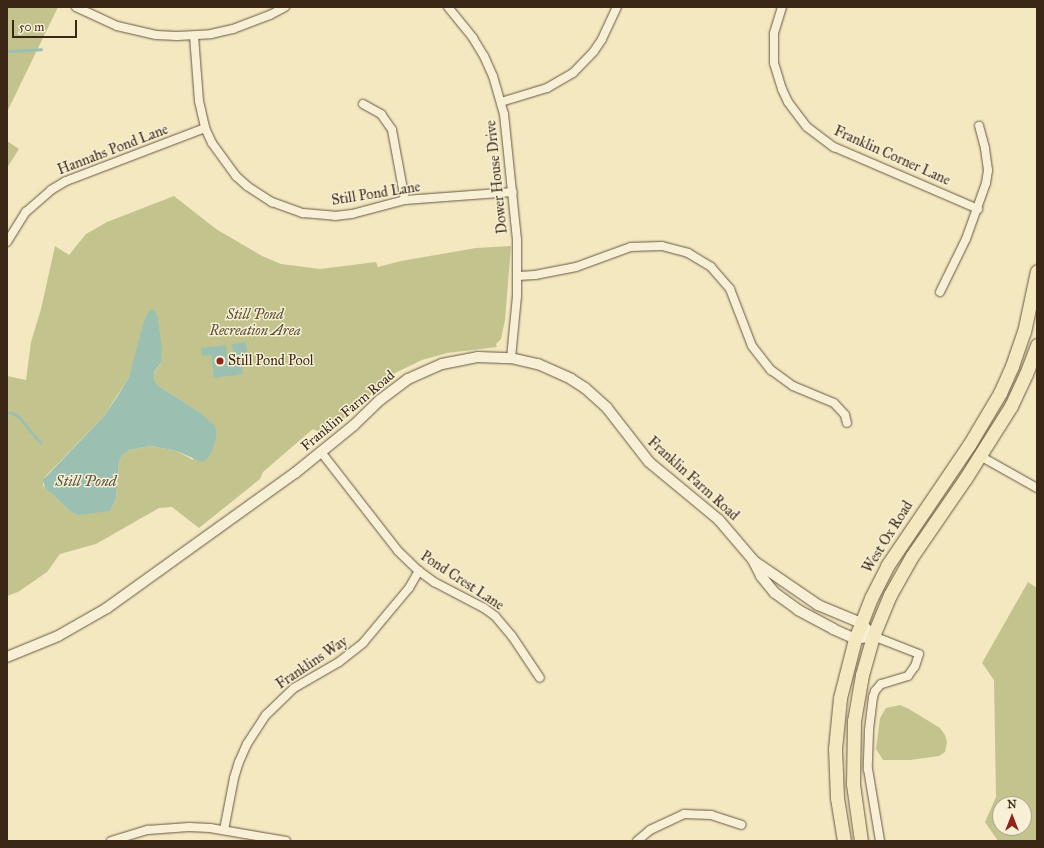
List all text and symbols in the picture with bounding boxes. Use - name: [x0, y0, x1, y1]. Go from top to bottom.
- scale bar: [14, 12, 79, 38]
- text: 50 m: [19, 20, 44, 34]
- street label: Dower House Drive: [483, 119, 511, 235]
- street label: Hannahs Pond Lane: [55, 121, 171, 179]
- street label: Franklin Corner Lane: [831, 123, 953, 189]
- street label: Still Pond Lane: [330, 179, 422, 209]
- park label: Still Pond Recreation Area: [209, 307, 301, 340]
- place label: Still Pond Pool: [228, 353, 314, 369]
- marker: Still Pond Pool: [215, 356, 225, 366]
- street label: Franklin Farm Road: [298, 367, 398, 455]
- street label: Franklin Farm Road: [644, 434, 742, 524]
- water label: Still Pond: [55, 473, 117, 491]
- street label: West Ox Road: [859, 498, 917, 576]
- street label: Pond Crest Lane: [417, 548, 507, 614]
- street label: Franklins Way: [273, 633, 351, 693]
- north arrow: [992, 796, 1032, 836]
- text: N: [1007, 798, 1017, 811]

